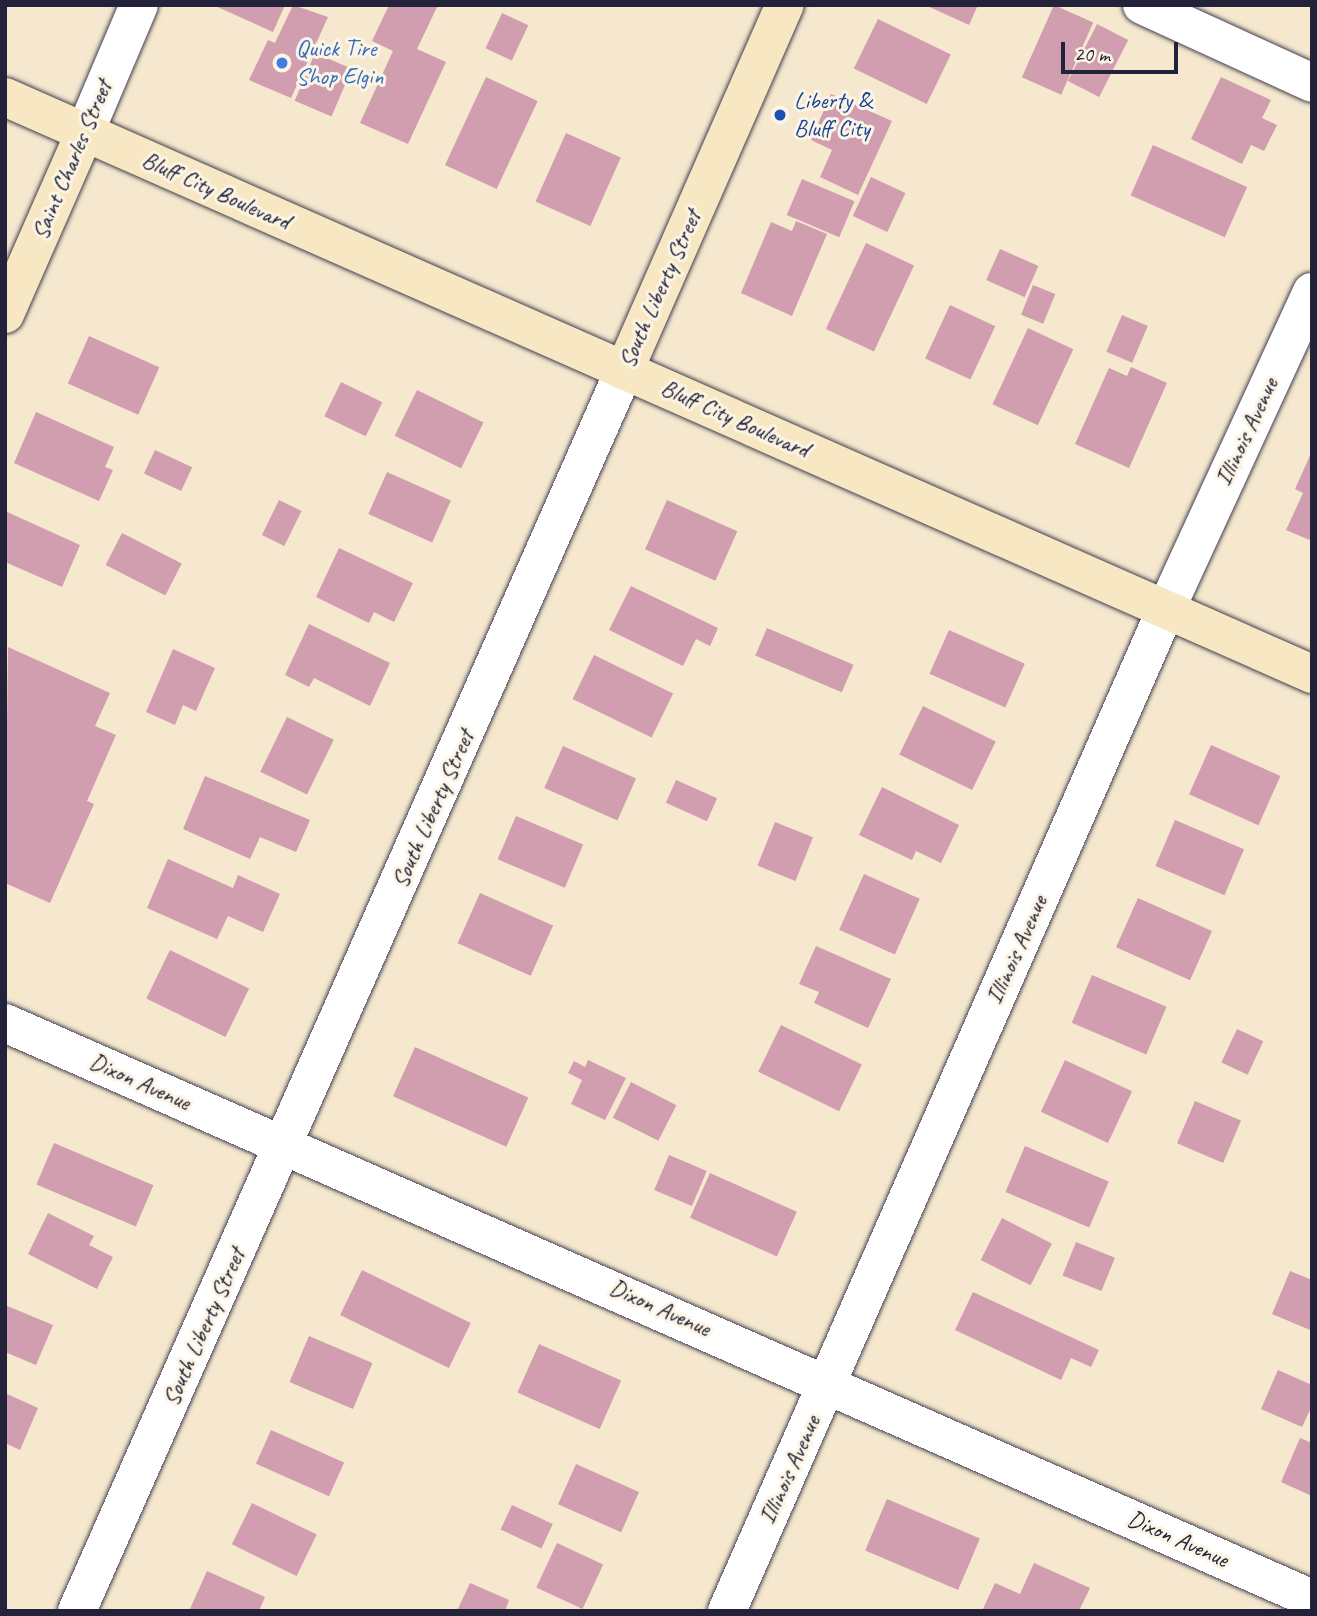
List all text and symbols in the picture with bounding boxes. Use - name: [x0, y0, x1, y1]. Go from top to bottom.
- scale bar: [1065, 28, 1182, 72]
- place label: Quick Tire Shop Elgin: [296, 35, 383, 91]
- text: 20 m: [1074, 41, 1110, 67]
- marker: Quick Tire Shop Elgin: [274, 55, 290, 71]
- street label: Saint Charles Street: [25, 76, 119, 244]
- place label: Liberty & Bluff City: [794, 87, 871, 143]
- marker: Liberty & Bluff City: [772, 107, 788, 123]
- street label: Bluff City Boulevard: [137, 145, 295, 237]
- street label: South Liberty Street: [612, 206, 708, 372]
- street label: Bluff City Boulevard: [656, 373, 814, 465]
- street label: Illinois Avenue: [1210, 374, 1284, 490]
- street label: South Liberty Street: [385, 726, 481, 892]
- street label: Illinois Avenue: [980, 891, 1054, 1009]
- street label: Dixon Avenue: [85, 1047, 195, 1117]
- street label: South Liberty Street: [156, 1244, 252, 1410]
- street label: Dixon Avenue: [605, 1273, 715, 1343]
- street label: Illinois Avenue: [753, 1411, 827, 1529]
- street label: Dixon Avenue: [1123, 1504, 1233, 1574]

